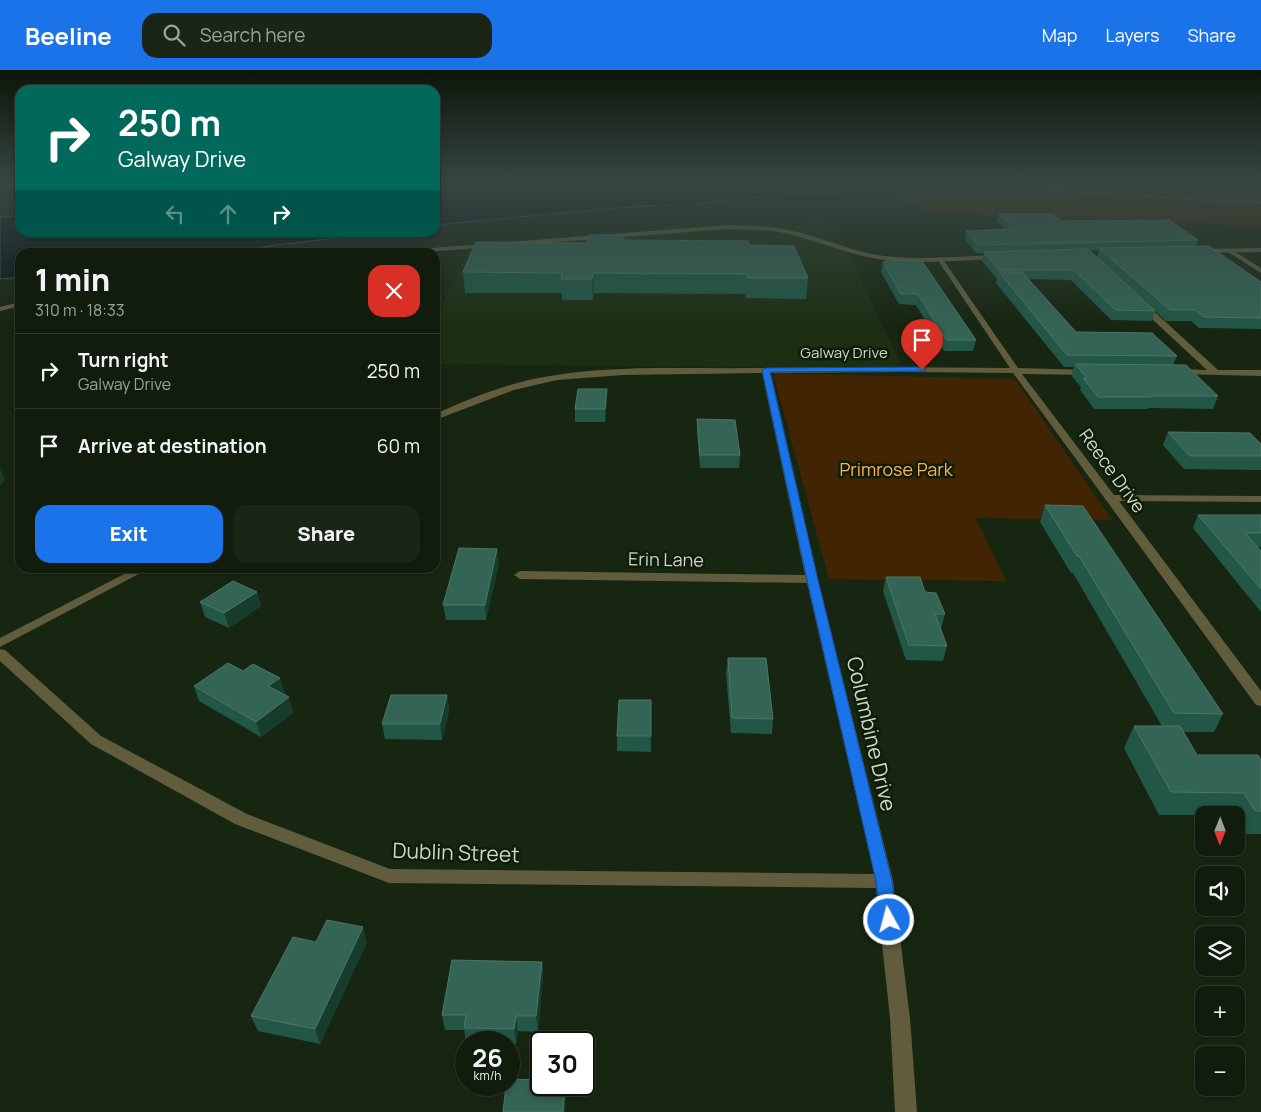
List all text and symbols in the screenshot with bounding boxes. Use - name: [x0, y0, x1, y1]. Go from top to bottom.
- search box: [142, 13, 492, 58]
- text: Beeline: [25, 19, 112, 52]
- icon: search: [160, 21, 188, 49]
- text: Search here: [200, 22, 305, 48]
- text: Map: [1042, 23, 1077, 47]
- text: Layers: [1105, 23, 1159, 47]
- text: Share: [1187, 23, 1236, 47]
- text: 250 m: [118, 99, 221, 147]
- icon: right: [35, 105, 100, 170]
- text: Galway Drive: [118, 144, 246, 174]
- icon: left: [161, 200, 189, 228]
- icon: ahead: [214, 200, 242, 228]
- icon: right: [267, 200, 295, 228]
- text: 1 min: [35, 259, 110, 300]
- button: close: [368, 265, 420, 317]
- text: 310 m · 18:33: [35, 299, 125, 321]
- pin: [901, 319, 943, 370]
- icon: arrive: [908, 326, 936, 354]
- street label: Galway Drive: [800, 342, 888, 363]
- text: Turn right: [78, 347, 168, 373]
- icon: right: [35, 357, 63, 385]
- text: 250 m: [367, 358, 420, 384]
- text: Galway Drive: [78, 373, 171, 395]
- street label: Reece Drive: [1074, 424, 1151, 517]
- icon: arrive: [35, 432, 63, 460]
- text: Arrive at destination: [78, 433, 267, 459]
- text: 60 m: [377, 433, 420, 459]
- park label: Primrose Park: [839, 457, 954, 481]
- button: Exit: [35, 505, 223, 563]
- button: Share: [233, 505, 420, 563]
- street label: Erin Lane: [628, 546, 704, 572]
- street label: Columbine Drive: [841, 654, 903, 814]
- north arrow: [1195, 806, 1245, 856]
- map controls: [1195, 806, 1245, 1096]
- street label: Dublin Street: [392, 836, 520, 868]
- button: sound: [1195, 866, 1245, 916]
- position arrow: [862, 893, 914, 945]
- button: layers: [1195, 926, 1245, 976]
- button: +: [1195, 986, 1245, 1036]
- speed limit sign: 30: [530, 1031, 595, 1096]
- text: 26: [472, 1040, 503, 1075]
- button: −: [1195, 1046, 1245, 1096]
- text: km/h: [474, 1067, 501, 1084]

